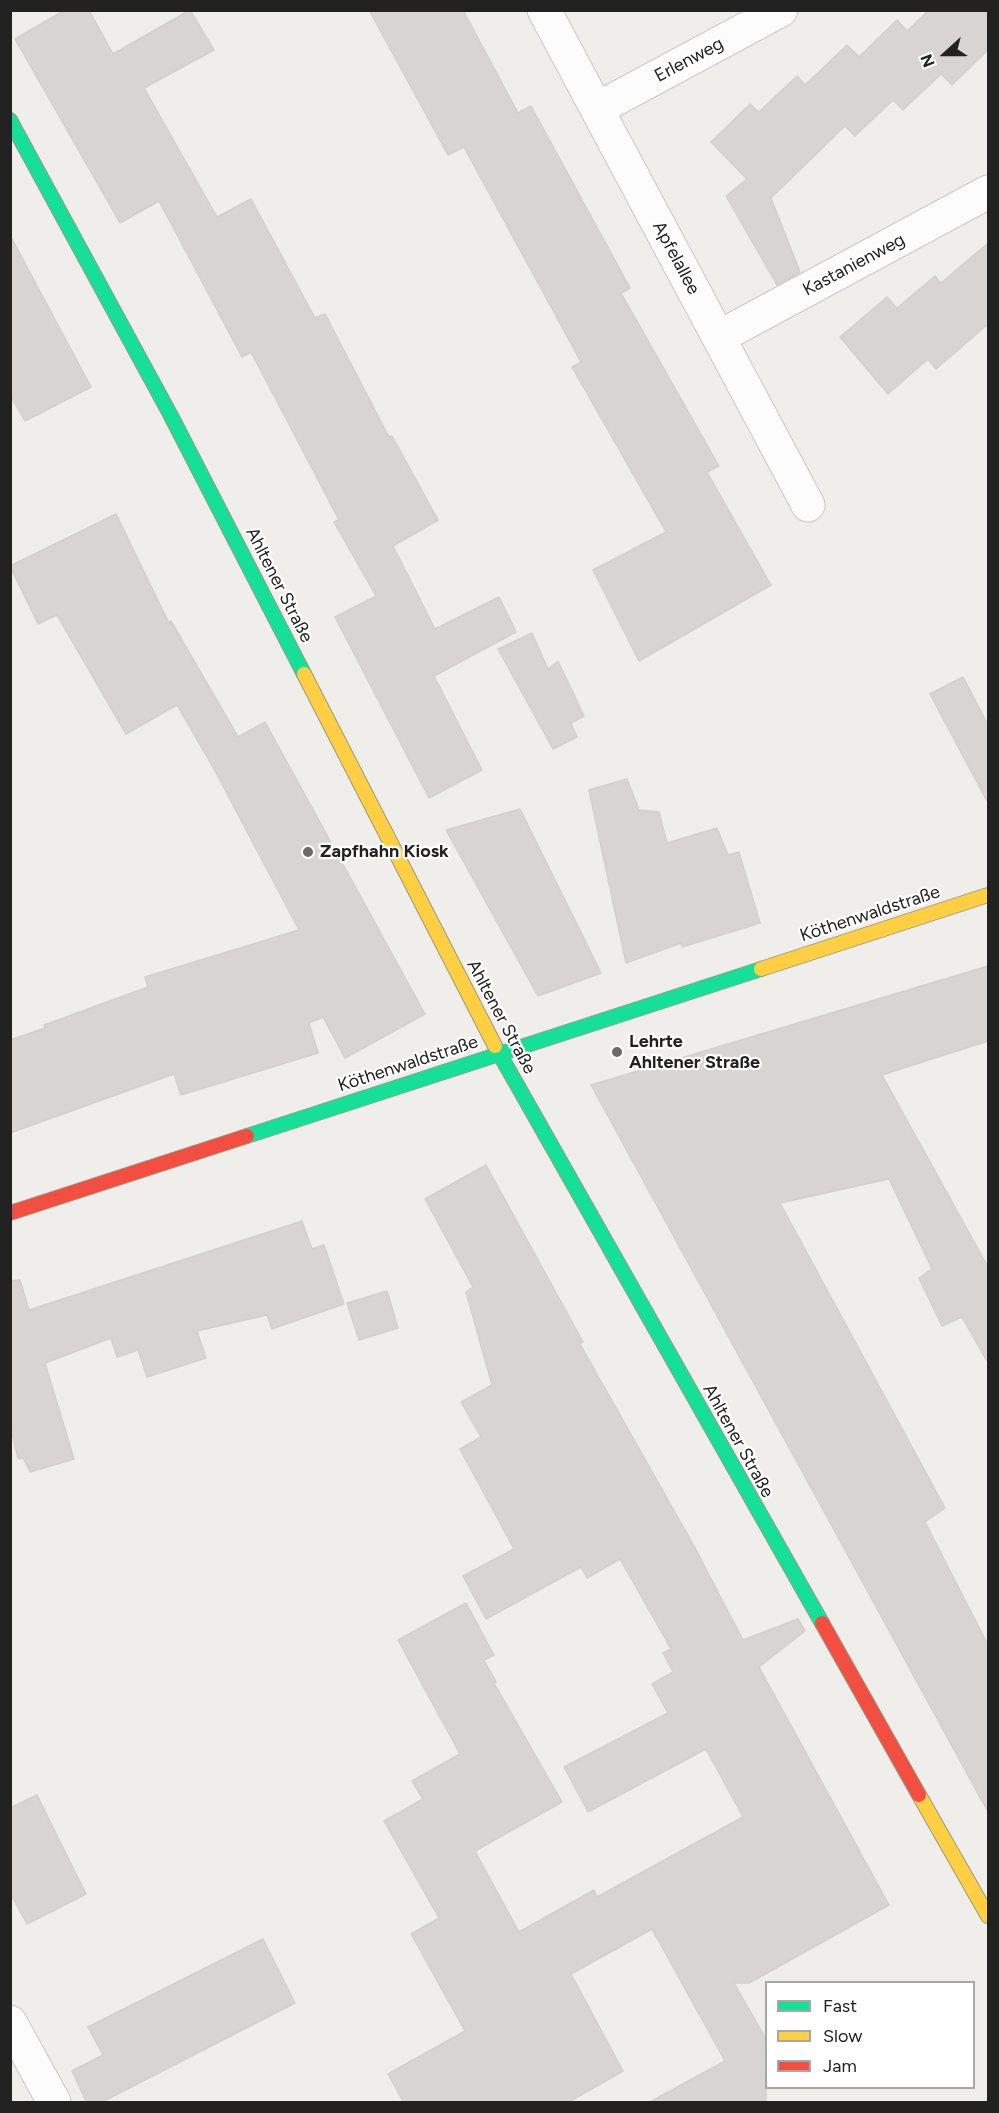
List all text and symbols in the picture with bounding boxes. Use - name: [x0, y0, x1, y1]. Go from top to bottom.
- north arrow: [915, 24, 975, 84]
- street label: Erlenweg: [651, 33, 727, 87]
- text: N: [917, 51, 939, 70]
- street label: Apfelallee: [648, 218, 704, 298]
- street label: Kastanienweg: [799, 229, 909, 301]
- street label: Ahltener Straße: [241, 524, 317, 646]
- place label: Zapfhahn Kiosk: [320, 841, 449, 863]
- marker: Zapfhahn Kiosk: [301, 845, 315, 859]
- street label: Köthenwaldstraße: [797, 881, 943, 947]
- street label: Ahltener Straße: [462, 956, 540, 1078]
- street label: Köthenwaldstraße: [335, 1031, 481, 1097]
- place label: Lehrte Ahltener Straße: [629, 1031, 760, 1074]
- marker: Lehrte Ahltener Straße: [610, 1045, 624, 1059]
- street label: Ahltener Straße: [698, 1381, 778, 1501]
- legend: [765, 1981, 975, 2089]
- text: Fast: [823, 1995, 857, 2017]
- text: Slow: [823, 2025, 862, 2047]
- text: Jam: [823, 2055, 857, 2077]

